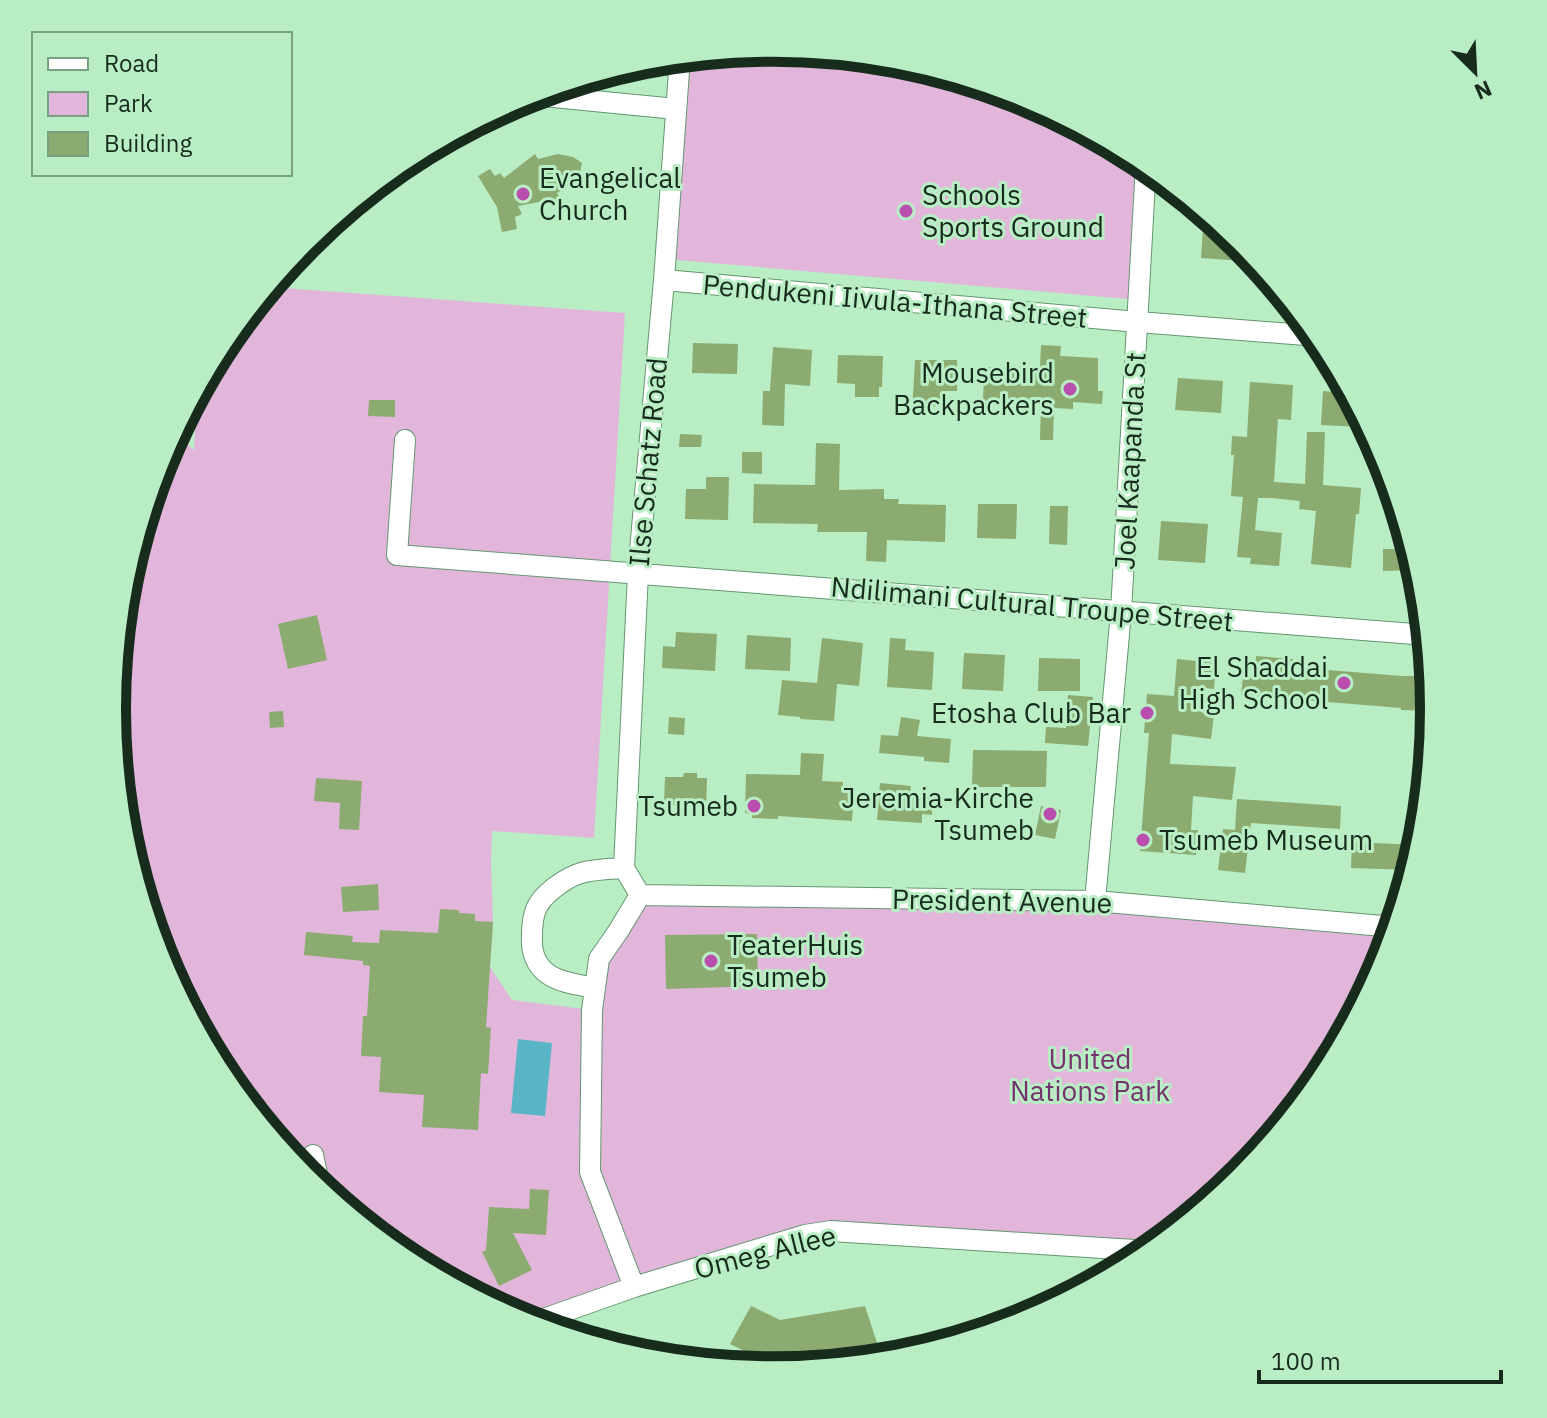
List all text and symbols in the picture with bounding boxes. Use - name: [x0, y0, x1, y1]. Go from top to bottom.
- legend: [32, 32, 292, 176]
- north arrow: [1435, 32, 1515, 112]
- text: Road: [104, 47, 159, 79]
- text: N: [1470, 74, 1497, 107]
- text: Park: [104, 87, 153, 119]
- text: Building: [104, 127, 192, 159]
- place label: Evangelical Church: [539, 159, 681, 228]
- place label: Schools Sports Ground: [922, 176, 1104, 245]
- marker: Evangelical Church: [514, 185, 532, 203]
- marker: Schools Sports Ground: [897, 202, 915, 220]
- street label: Pendukeni Iivula-Ithana Street: [701, 265, 1089, 336]
- street label: Joel Kaapanda St: [1105, 351, 1154, 571]
- place label: Mousebird Backpackers: [893, 354, 1054, 423]
- street label: Ilse Schatz Road: [620, 356, 675, 568]
- marker: Mousebird Backpackers: [1061, 380, 1079, 398]
- street label: Ndilimani Cultural Troupe Street: [829, 567, 1235, 640]
- place label: El Shaddai High School: [1179, 648, 1328, 717]
- marker: El Shaddai High School: [1335, 674, 1353, 692]
- place label: Etosha Club Bar: [931, 694, 1131, 731]
- marker: Etosha Club Bar: [1138, 704, 1156, 722]
- place label: Jeremia-Kirche Tsumeb: [841, 779, 1034, 848]
- place label: Tsumeb: [638, 787, 738, 824]
- marker: Tsumeb: [745, 797, 763, 815]
- marker: Jeremia-Kirche Tsumeb: [1041, 805, 1059, 823]
- place label: Tsumeb Museum: [1159, 821, 1373, 858]
- marker: Tsumeb Museum: [1134, 831, 1152, 849]
- street label: President Avenue: [892, 880, 1112, 921]
- place label: TeaterHuis Tsumeb: [727, 926, 863, 995]
- marker: TeaterHuis Tsumeb: [702, 952, 720, 970]
- park label: United Nations Park: [1010, 1040, 1170, 1109]
- street label: Omeg Allee: [690, 1216, 840, 1287]
- scale bar: [1259, 1334, 1501, 1384]
- text: 100 m: [1271, 1345, 1341, 1377]

